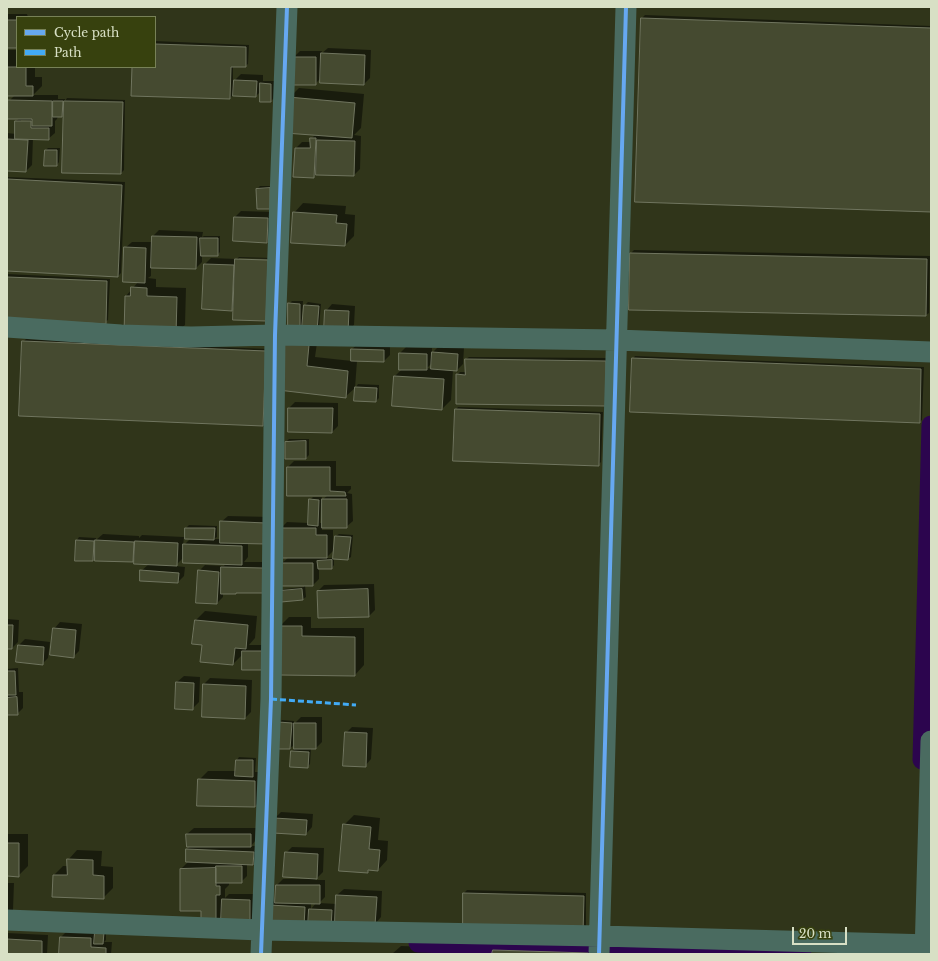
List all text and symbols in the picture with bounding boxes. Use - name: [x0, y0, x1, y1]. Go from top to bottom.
- legend: [16, 16, 156, 68]
- text: Cycle path: [54, 25, 119, 40]
- text: Path: [54, 45, 82, 60]
- scale bar: [794, 919, 849, 945]
- text: 20 m: [799, 926, 831, 941]

